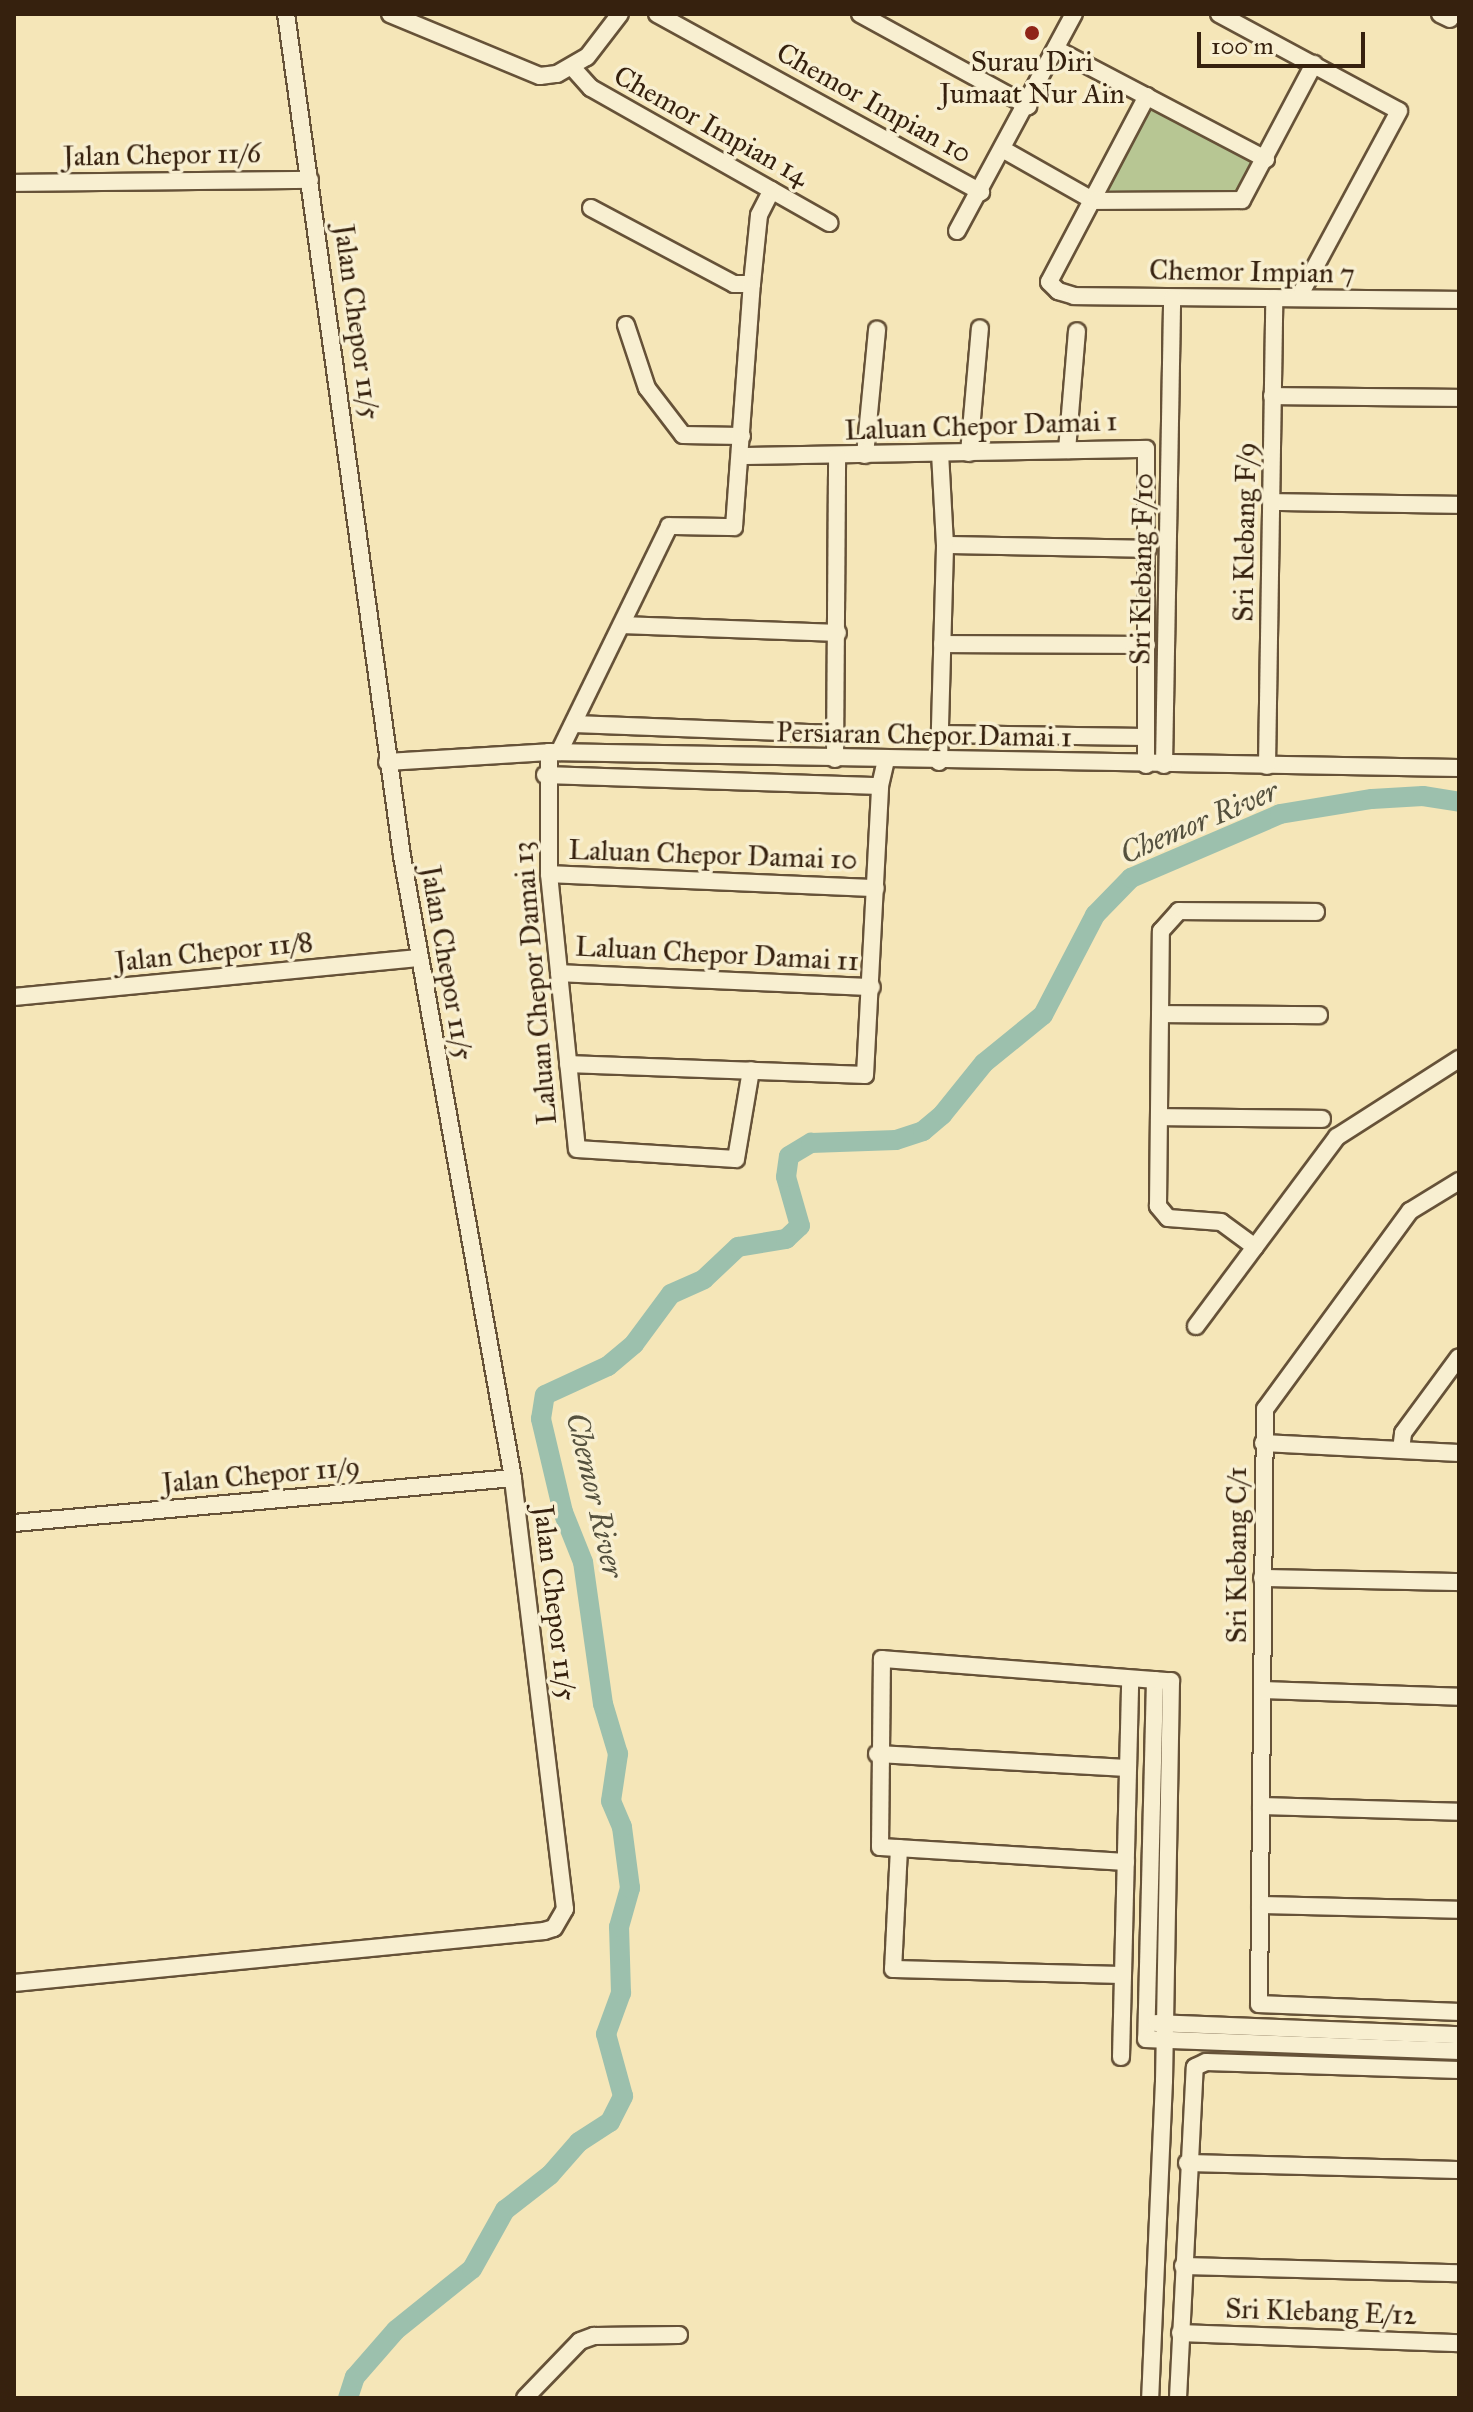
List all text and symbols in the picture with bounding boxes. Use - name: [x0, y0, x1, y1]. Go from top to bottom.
- scale bar: [1201, 16, 1369, 66]
- marker: Surau Diri Jumaat Nur Ain: [1023, 24, 1041, 42]
- text: 100 m: [1211, 31, 1274, 61]
- street label: Chemor Impian 10: [771, 35, 977, 171]
- place label: Surau Diri Jumaat Nur Ain: [939, 45, 1125, 111]
- street label: Chemor Impian 14: [608, 59, 814, 193]
- street label: Jalan Chepor 11/6: [63, 136, 261, 174]
- street label: Jalan Chepor 11/5: [327, 222, 387, 422]
- street label: Chemor Impian 7: [1149, 253, 1355, 291]
- street label: Laluan Chepor Damai 1: [844, 404, 1118, 448]
- street label: Sri Klebang F/9: [1227, 442, 1263, 622]
- street label: Sri Klebang F/10: [1124, 473, 1160, 665]
- street label: Persiaran Chepor Damai 1: [776, 716, 1072, 754]
- water label: Chemor River: [1114, 773, 1284, 871]
- street label: Laluan Chepor Damai 10: [568, 833, 858, 877]
- street label: Laluan Chepor Damai 13: [506, 840, 564, 1126]
- street label: Jalan Chepor 11/5: [413, 863, 481, 1063]
- street label: Jalan Chepor 11/8: [113, 925, 315, 979]
- street label: Laluan Chepor Damai 11: [574, 930, 860, 978]
- water label: Chemor River: [559, 1409, 631, 1581]
- street label: Jalan Chepor 11/9: [161, 1450, 361, 1500]
- street label: Sri Klebang C/1: [1220, 1467, 1254, 1643]
- street label: Jalan Chepor 11/5: [526, 1503, 584, 1703]
- street label: Sri Klebang E/12: [1225, 2292, 1417, 2332]

